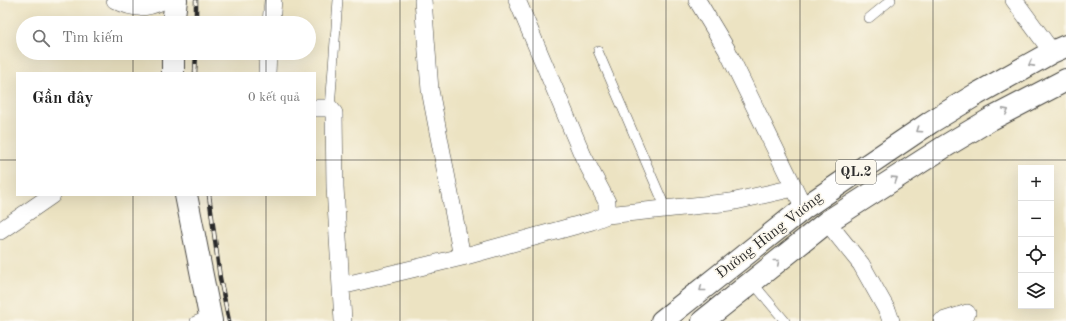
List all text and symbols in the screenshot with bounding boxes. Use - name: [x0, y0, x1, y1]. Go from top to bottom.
- search box: [16, 16, 316, 60]
- icon: search: [30, 27, 52, 49]
- text: Tìm kiếm: [62, 31, 124, 46]
- one-way arrow: [1028, 59, 1036, 66]
- text: Gần đây: [32, 90, 93, 107]
- text: 0 kết quả: [248, 91, 300, 104]
- one-way arrow: [1001, 108, 1009, 116]
- one-way arrow: [917, 125, 924, 132]
- road number: QL.2: [836, 160, 876, 184]
- map controls: [1018, 165, 1054, 309]
- button: +: [1018, 165, 1054, 201]
- one-way arrow: [890, 176, 897, 183]
- street label: Đường Hùng Vương: [714, 190, 826, 282]
- button: −: [1018, 201, 1054, 237]
- button: locate: [1018, 237, 1054, 273]
- one-way arrow: [773, 259, 780, 266]
- button: layers: [1018, 273, 1054, 309]
- one-way arrow: [699, 284, 706, 291]

